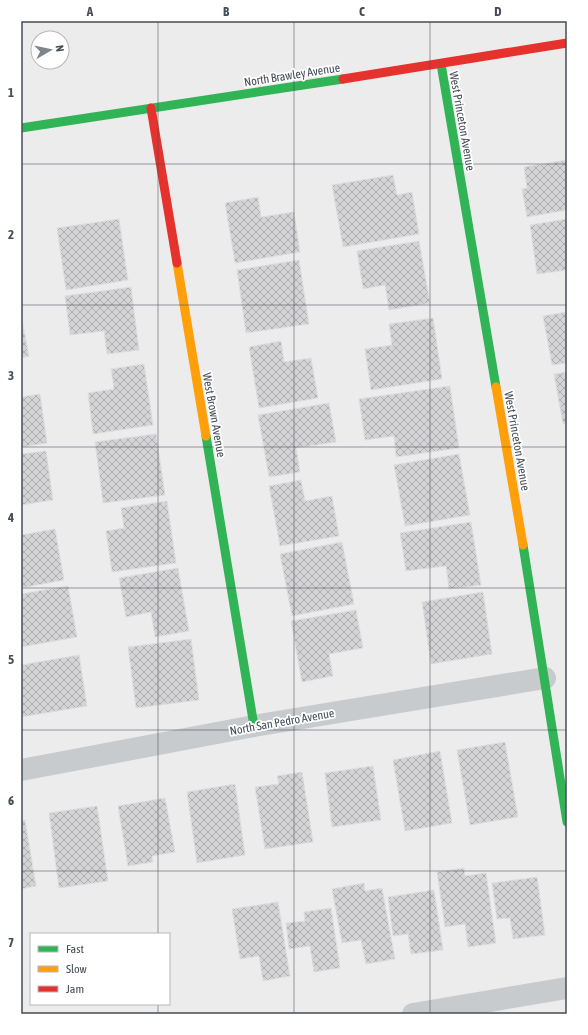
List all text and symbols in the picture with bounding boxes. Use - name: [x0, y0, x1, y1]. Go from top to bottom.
- text: A: [86, 4, 94, 19]
- text: B: [223, 4, 230, 19]
- text: C: [359, 4, 365, 19]
- text: D: [494, 4, 502, 19]
- north arrow: [30, 30, 70, 70]
- text: N: [53, 44, 66, 53]
- street label: North Brawley Avenue: [243, 60, 341, 90]
- street label: West Princeton Avenue: [446, 70, 478, 172]
- text: 1: [8, 85, 14, 100]
- text: 2: [8, 227, 14, 242]
- text: 3: [8, 368, 14, 383]
- street label: West Brown Avenue: [200, 372, 228, 458]
- street label: West Princeton Avenue: [501, 390, 533, 492]
- text: 4: [7, 510, 14, 525]
- text: 5: [8, 652, 14, 667]
- street label: North San Pedro Avenue: [229, 706, 335, 738]
- text: 6: [8, 793, 14, 808]
- legend: [30, 933, 170, 1005]
- text: 7: [8, 935, 14, 950]
- text: Fast: [66, 942, 84, 956]
- text: Slow: [66, 962, 87, 976]
- text: Jam: [66, 982, 84, 996]

